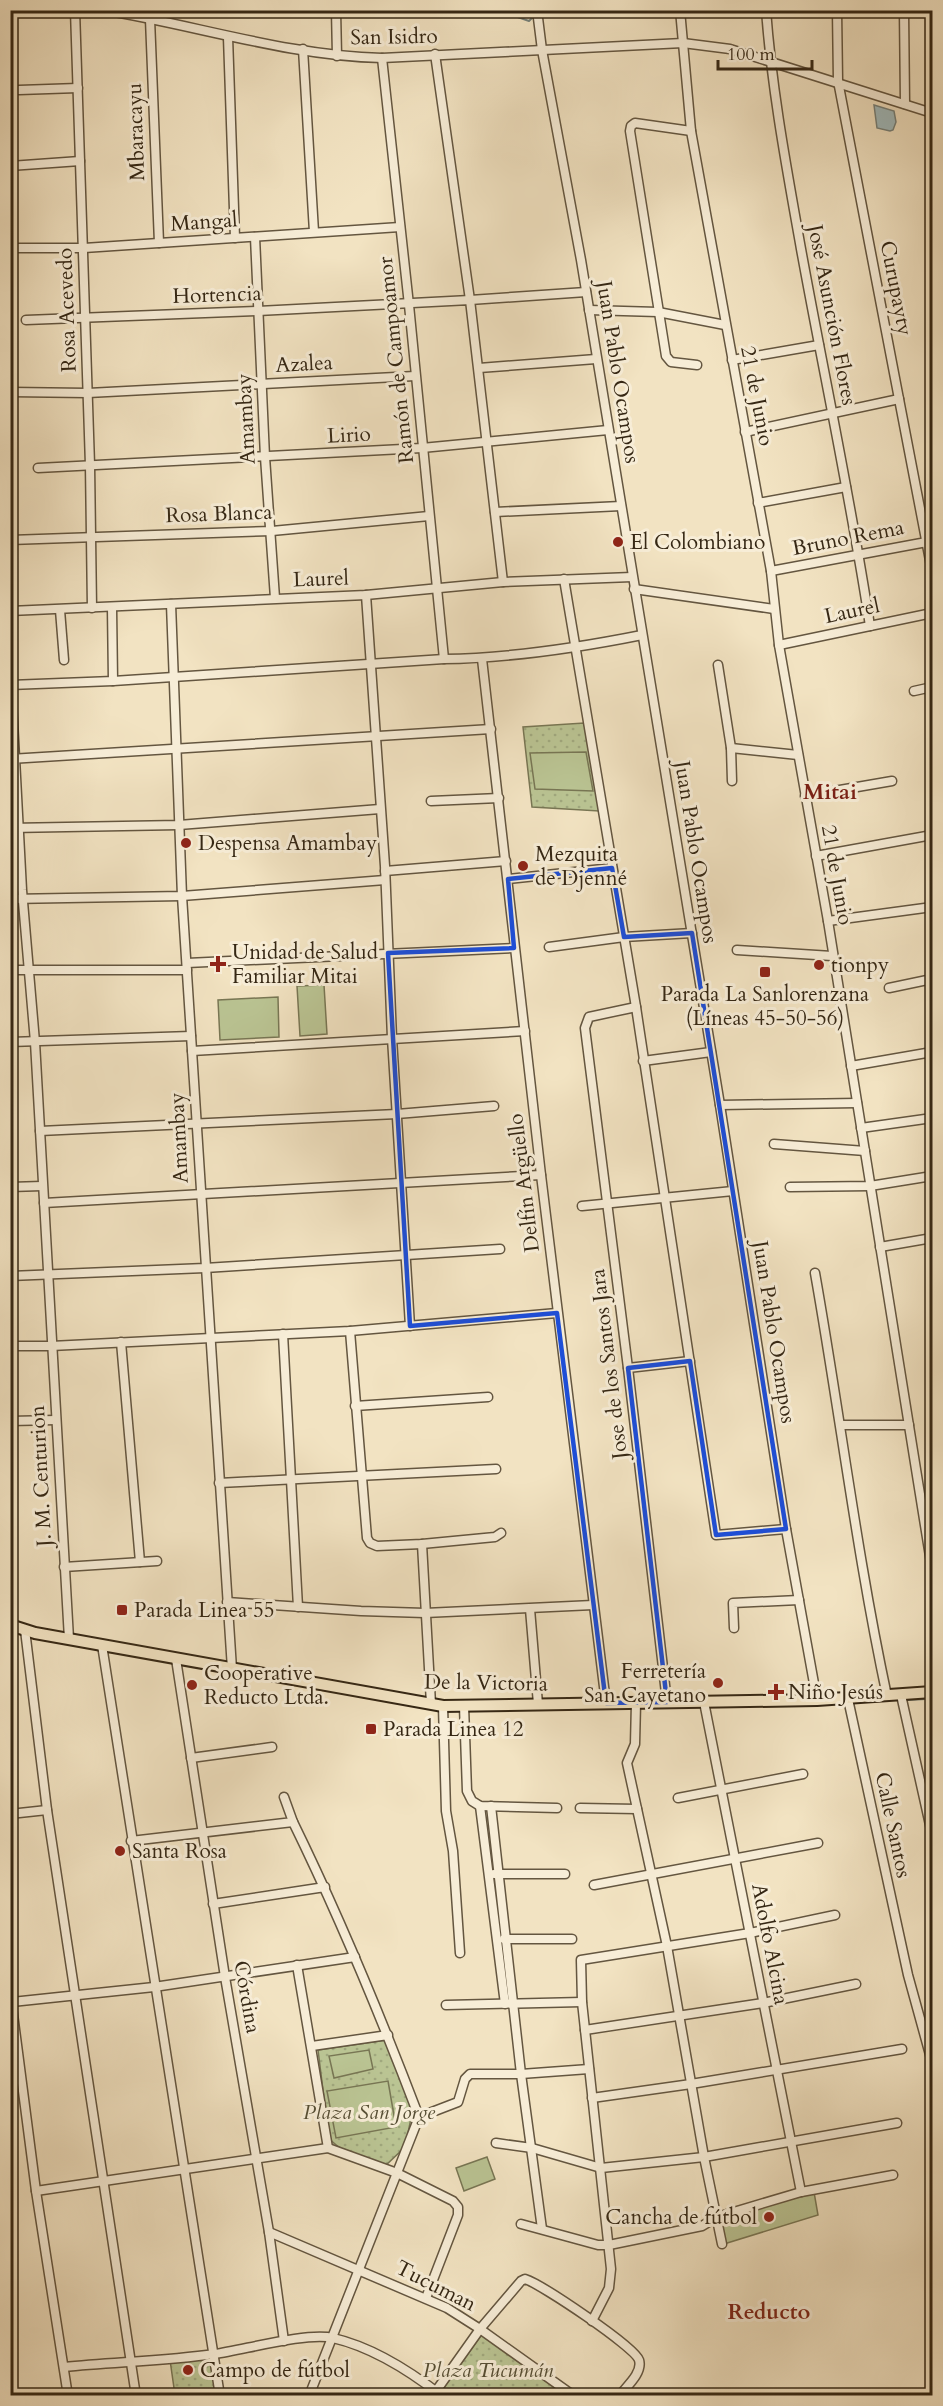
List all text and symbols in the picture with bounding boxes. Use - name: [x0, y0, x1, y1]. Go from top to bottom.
- street label: San Isidro: [350, 22, 438, 52]
- scale bar: [718, 33, 812, 71]
- text: 100 m: [727, 42, 775, 67]
- street label: Mbaracayu: [120, 82, 152, 182]
- street label: Mangal: [170, 205, 238, 239]
- street label: José Asunción Flores: [800, 219, 864, 408]
- street label: Curupayty: [873, 238, 919, 338]
- street label: Rosa Acevedo: [50, 247, 84, 373]
- street label: Ramón de Campoamor: [371, 255, 421, 465]
- street label: Juan Pablo Ocampos: [589, 276, 647, 465]
- street label: Hortencia: [172, 279, 262, 311]
- street label: 21 de Junio: [733, 343, 781, 449]
- street label: Azalea: [275, 348, 333, 380]
- street label: Amambay: [229, 373, 263, 465]
- street label: Lirio: [327, 419, 371, 451]
- street label: Rosa Blanca: [165, 498, 273, 530]
- street label: Bruno Rema: [790, 513, 906, 563]
- place label: El Colombiano: [630, 528, 765, 557]
- marker: El Colombiano: [611, 535, 625, 549]
- street label: Laurel: [293, 564, 349, 594]
- street label: Laurel: [822, 591, 882, 631]
- street label: Juan Pablo Ocampos: [667, 756, 725, 945]
- district label: Mitai: [803, 777, 857, 807]
- street label: 21 de Junio: [814, 823, 860, 927]
- place label: Despensa Amambay: [198, 829, 377, 858]
- marker: Despensa Amambay: [179, 836, 193, 850]
- place label: Mezquita de Djenné: [535, 840, 627, 893]
- marker: Mezquita de Djenné: [516, 859, 530, 873]
- place label: Unidad de Salud Familiar Mitai: [232, 938, 378, 991]
- place label: tionpy: [831, 951, 889, 980]
- marker: Unidad de Salud Familiar Mitai: [209, 955, 227, 973]
- marker: tionpy: [812, 958, 826, 972]
- marker: Parada La Sanlorenzana (Líneas 45-50-56): [758, 965, 772, 979]
- place label: Parada La Sanlorenzana (Líneas 45-50-56): [661, 980, 869, 1033]
- street label: Amambay: [162, 1092, 196, 1184]
- street label: Delfín Argüello: [501, 1112, 547, 1254]
- street label: Juan Pablo Ocampos: [745, 1236, 803, 1425]
- street label: Jose de los Santos Jara: [583, 1267, 635, 1464]
- street label: J. M. Centurion: [23, 1405, 59, 1550]
- place label: Parada Linea 55: [134, 1596, 274, 1625]
- marker: Parada Linea 55: [115, 1603, 129, 1617]
- place label: Ferretería San Cayetano: [584, 1657, 706, 1710]
- place label: Cooperative Reducto Ltda.: [204, 1659, 329, 1712]
- street label: De la Victoria: [424, 1667, 548, 1699]
- marker: Ferretería San Cayetano: [711, 1676, 725, 1690]
- marker: Cooperative Reducto Ltda.: [185, 1678, 199, 1692]
- place label: Niño Jesús: [788, 1678, 883, 1707]
- marker: Niño Jesús: [769, 1685, 783, 1699]
- place label: Parada Linea 12: [383, 1715, 524, 1744]
- marker: Parada Linea 12: [364, 1722, 378, 1736]
- street label: Calle Santos: [868, 1769, 918, 1881]
- place label: Santa Rosa: [132, 1837, 227, 1866]
- marker: Santa Rosa: [113, 1844, 127, 1858]
- street label: Adolfo Alcina: [744, 1881, 796, 2007]
- street label: Córdina: [226, 1958, 268, 2036]
- park label: Plaza San Jorge: [303, 2098, 436, 2127]
- place label: Cancha de fútbol: [605, 2203, 757, 2232]
- marker: Cancha de fútbol: [762, 2210, 776, 2224]
- street label: Tucuman: [391, 2253, 481, 2319]
- district label: Reducto: [728, 2297, 811, 2327]
- place label: Campo de fútbol: [200, 2356, 350, 2385]
- park label: Plaza Tucumán: [423, 2356, 554, 2385]
- marker: Campo de fútbol: [181, 2363, 195, 2377]

